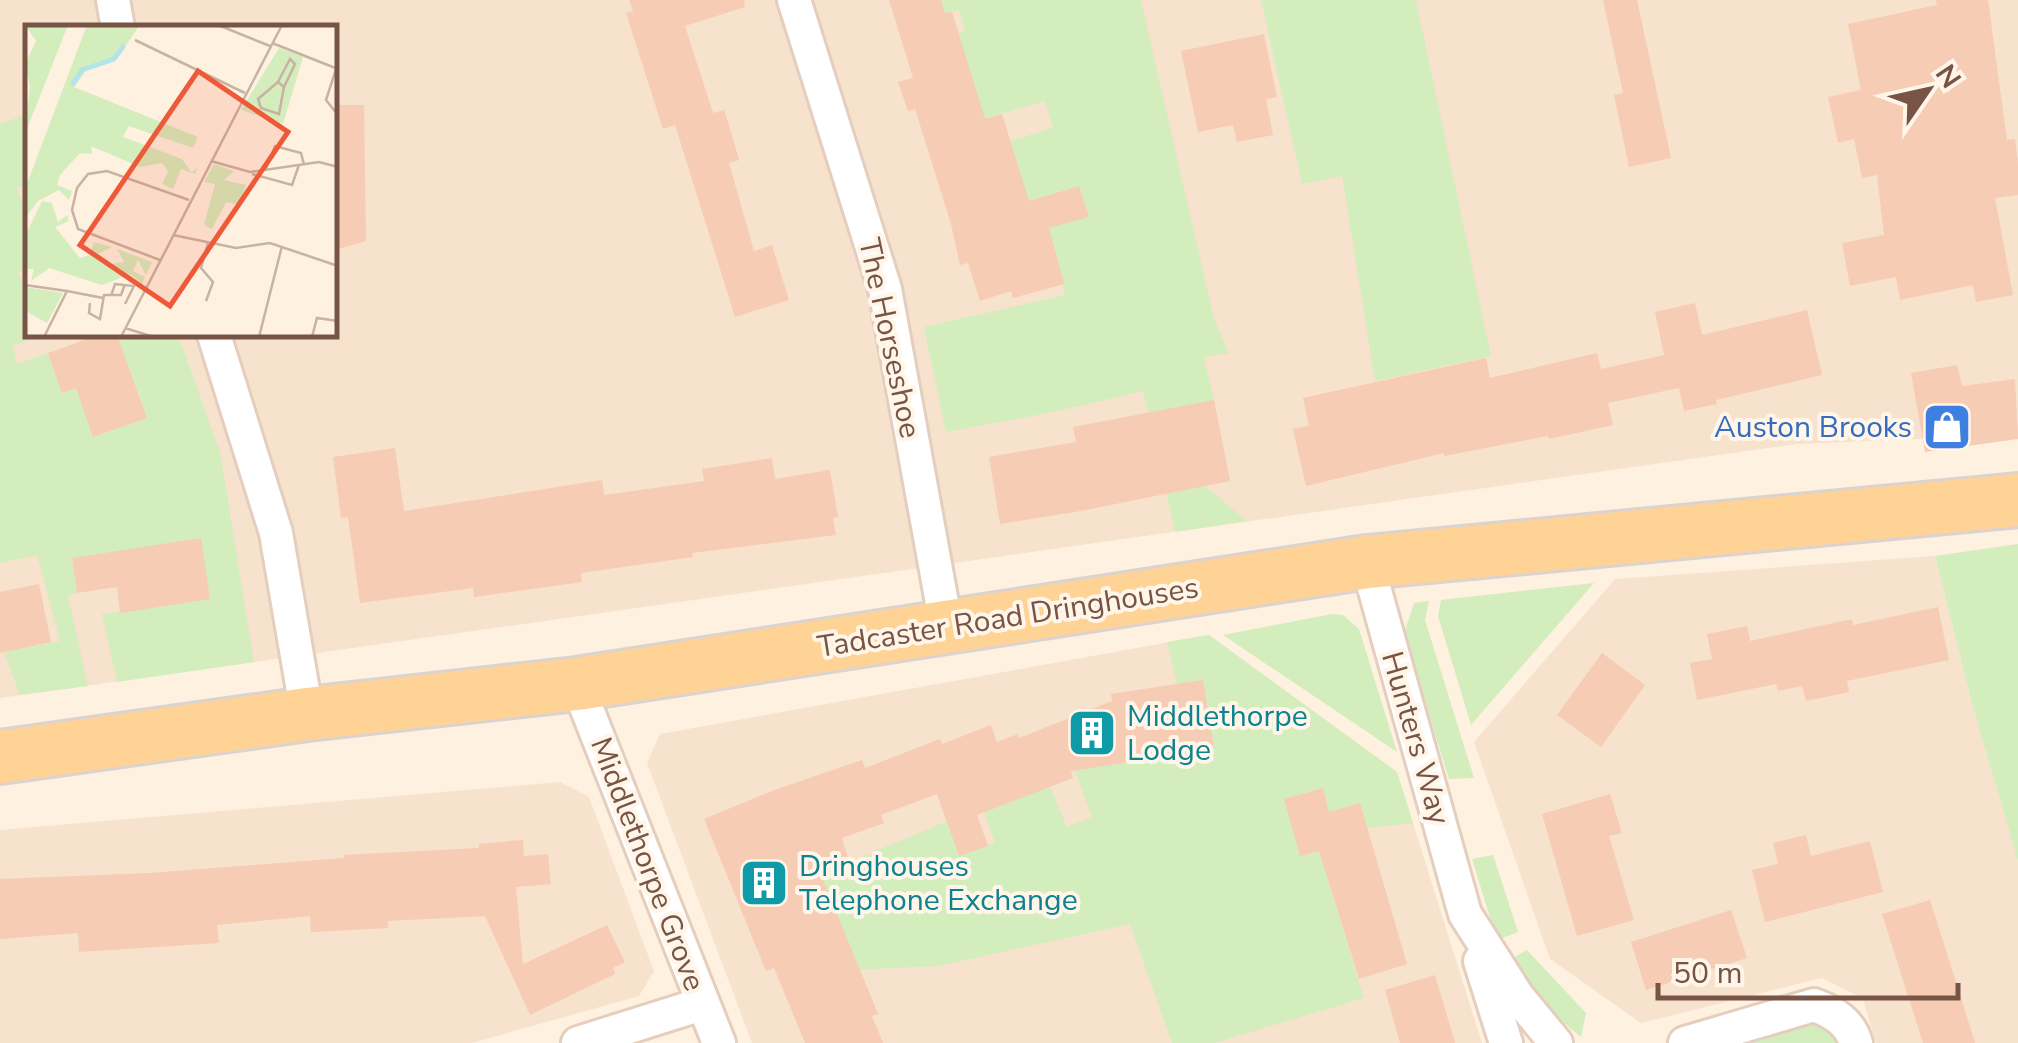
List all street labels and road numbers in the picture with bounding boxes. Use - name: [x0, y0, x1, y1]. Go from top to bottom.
- street label: The Horseshoe: [848, 234, 931, 442]
- street label: Tadcaster Road Dringhouses: [815, 567, 1202, 668]
- street label: Hunters Way: [1371, 647, 1460, 830]
- street label: Middlethorpe Grove: [580, 732, 715, 997]

